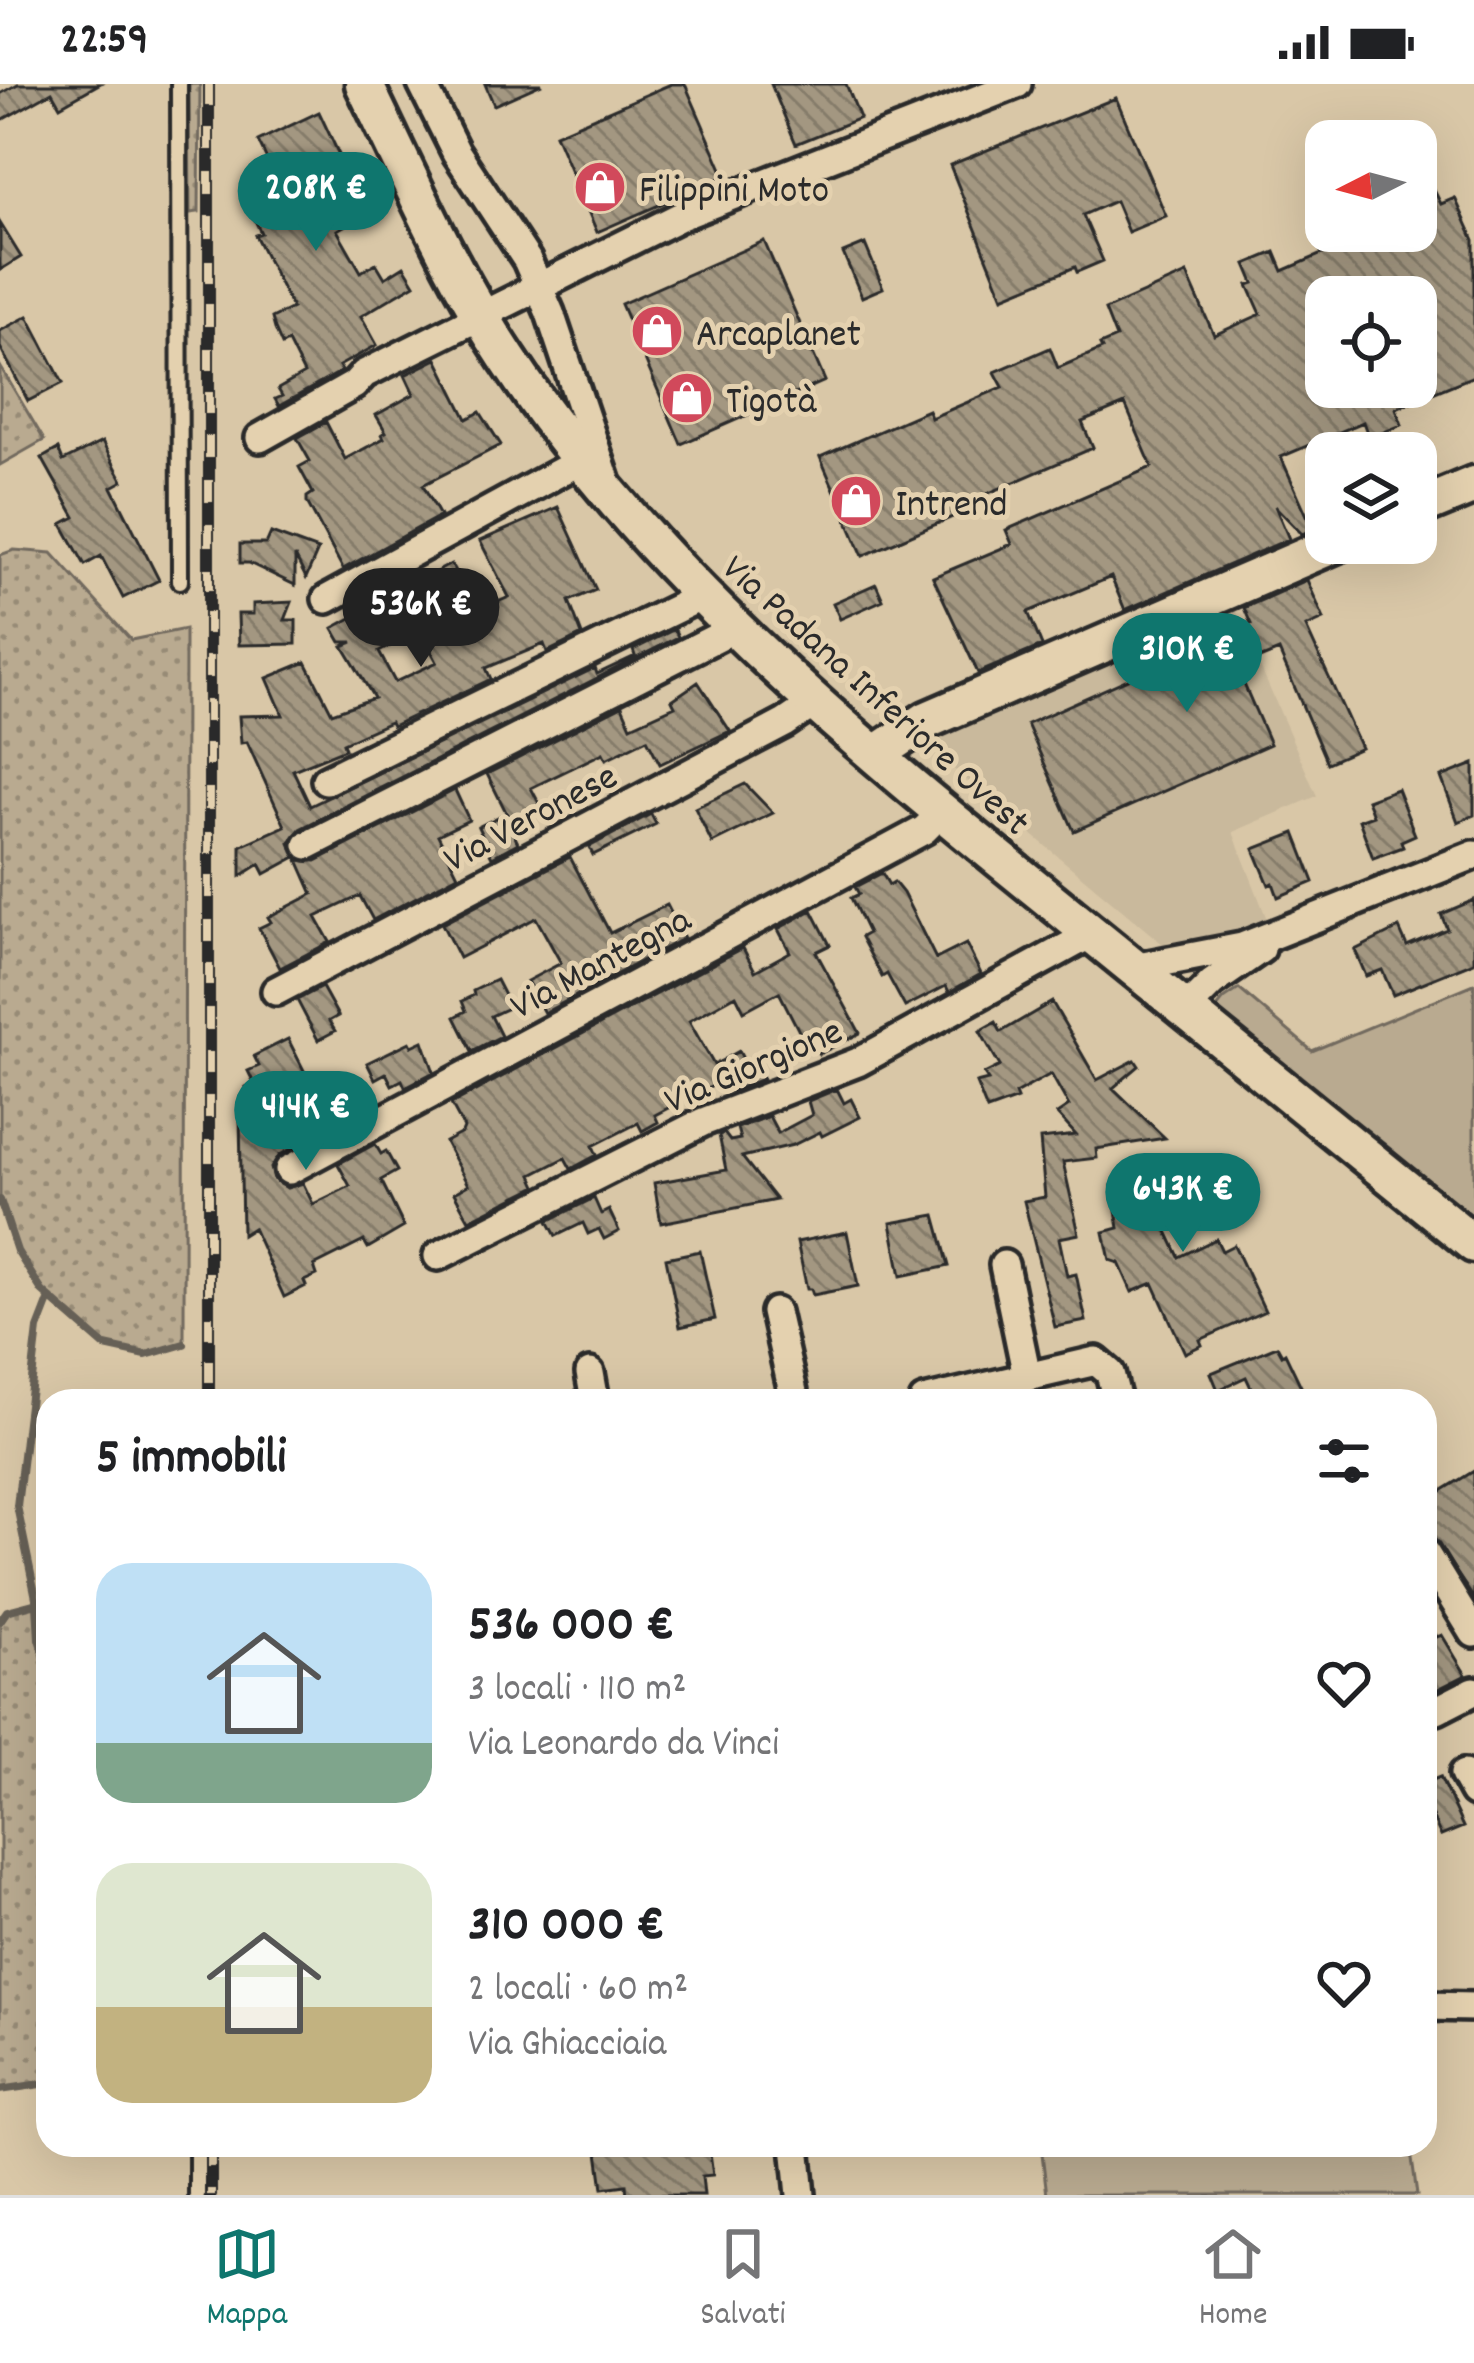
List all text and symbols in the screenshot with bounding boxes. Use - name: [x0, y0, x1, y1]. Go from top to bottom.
- text: 22:59: [60, 10, 148, 74]
- north arrow: [1305, 120, 1437, 252]
- map controls: [1305, 120, 1437, 564]
- pin: 208K €: [218, 152, 414, 254]
- shop icon: Filippini Moto: [572, 159, 628, 215]
- text: 208K €: [265, 163, 367, 218]
- place label: Filippini Moto: [639, 166, 829, 221]
- button: locate: [1305, 276, 1437, 408]
- shop icon: Arcaplanet: [629, 303, 685, 359]
- place label: Arcaplanet: [696, 310, 861, 365]
- shop icon: Tigotà: [659, 370, 715, 426]
- place label: Tigotà: [726, 377, 818, 432]
- button: layers: [1305, 432, 1437, 564]
- shop icon: Intrend: [828, 473, 884, 529]
- place label: Intrend: [895, 480, 1007, 535]
- street label: Via Padana Inferiore Ovest: [707, 544, 1040, 851]
- pin: 536K €: [323, 568, 519, 670]
- text: 536K €: [369, 579, 473, 634]
- pin: 310K €: [1089, 613, 1285, 715]
- text: 310K €: [1139, 624, 1235, 679]
- street label: Via Veronese: [435, 752, 629, 890]
- street label: Via Mantegna: [502, 895, 703, 1036]
- street label: Via Giorgione: [657, 1007, 852, 1131]
- pin: 414K €: [208, 1071, 404, 1173]
- text: 414K €: [261, 1082, 351, 1137]
- pin: 643K €: [1085, 1153, 1281, 1255]
- text: 643K €: [1132, 1164, 1234, 1219]
- text: 5 immobili: [96, 1425, 286, 1497]
- icon: filters: [1311, 1428, 1377, 1494]
- text: 536 000 €: [468, 1592, 674, 1664]
- icon: home: [192, 1611, 336, 1755]
- icon: heart: [1311, 1650, 1377, 1716]
- text: 3 locali · 110 m²: [468, 1664, 686, 1719]
- text: Via Leonardo da Vinci: [468, 1719, 779, 1774]
- text: 310 000 €: [468, 1892, 665, 1964]
- icon: home: [192, 1911, 336, 2055]
- icon: heart: [1311, 1950, 1377, 2016]
- text: 2 locali · 60 m²: [468, 1964, 688, 2019]
- text: Via Ghiacciaia: [468, 2019, 666, 2074]
- tab: Mappa: [207, 2221, 287, 2340]
- tab: Salvati: [700, 2221, 786, 2340]
- tab: Home: [1199, 2221, 1267, 2340]

